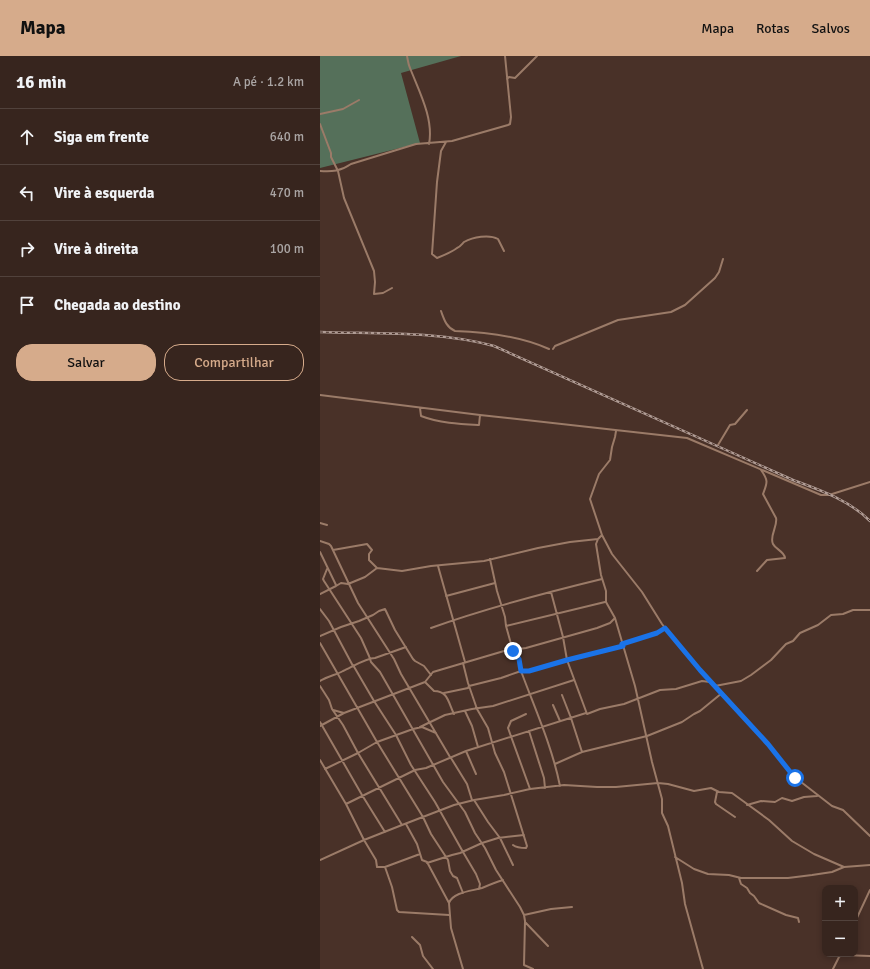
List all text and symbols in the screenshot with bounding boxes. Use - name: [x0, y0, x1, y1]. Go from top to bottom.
- text: Mapa: [20, 16, 66, 40]
- text: Mapa: [701, 20, 734, 37]
- text: Rotas: [756, 20, 790, 37]
- text: Salvos: [812, 20, 850, 37]
- text: 16 min: [16, 72, 66, 93]
- text: A pé · 1.2 km: [233, 74, 304, 90]
- icon: ahead: [16, 126, 38, 148]
- text: Siga em frente: [54, 128, 149, 146]
- text: 640 m: [270, 129, 304, 145]
- icon: left: [16, 182, 38, 204]
- text: Vire à esquerda: [54, 184, 154, 202]
- text: 470 m: [270, 185, 304, 201]
- icon: right: [16, 238, 38, 260]
- text: Vire à direita: [54, 240, 138, 258]
- text: 100 m: [270, 241, 304, 257]
- icon: arrive: [16, 294, 38, 316]
- text: Chegada ao destino: [54, 296, 181, 314]
- button: Salvar: [16, 344, 156, 381]
- button: Compartilhar: [164, 344, 304, 381]
- route end: [504, 642, 522, 660]
- route start: [786, 769, 804, 787]
- map controls: [822, 885, 858, 957]
- button: +: [822, 885, 858, 921]
- button: −: [822, 921, 858, 957]

